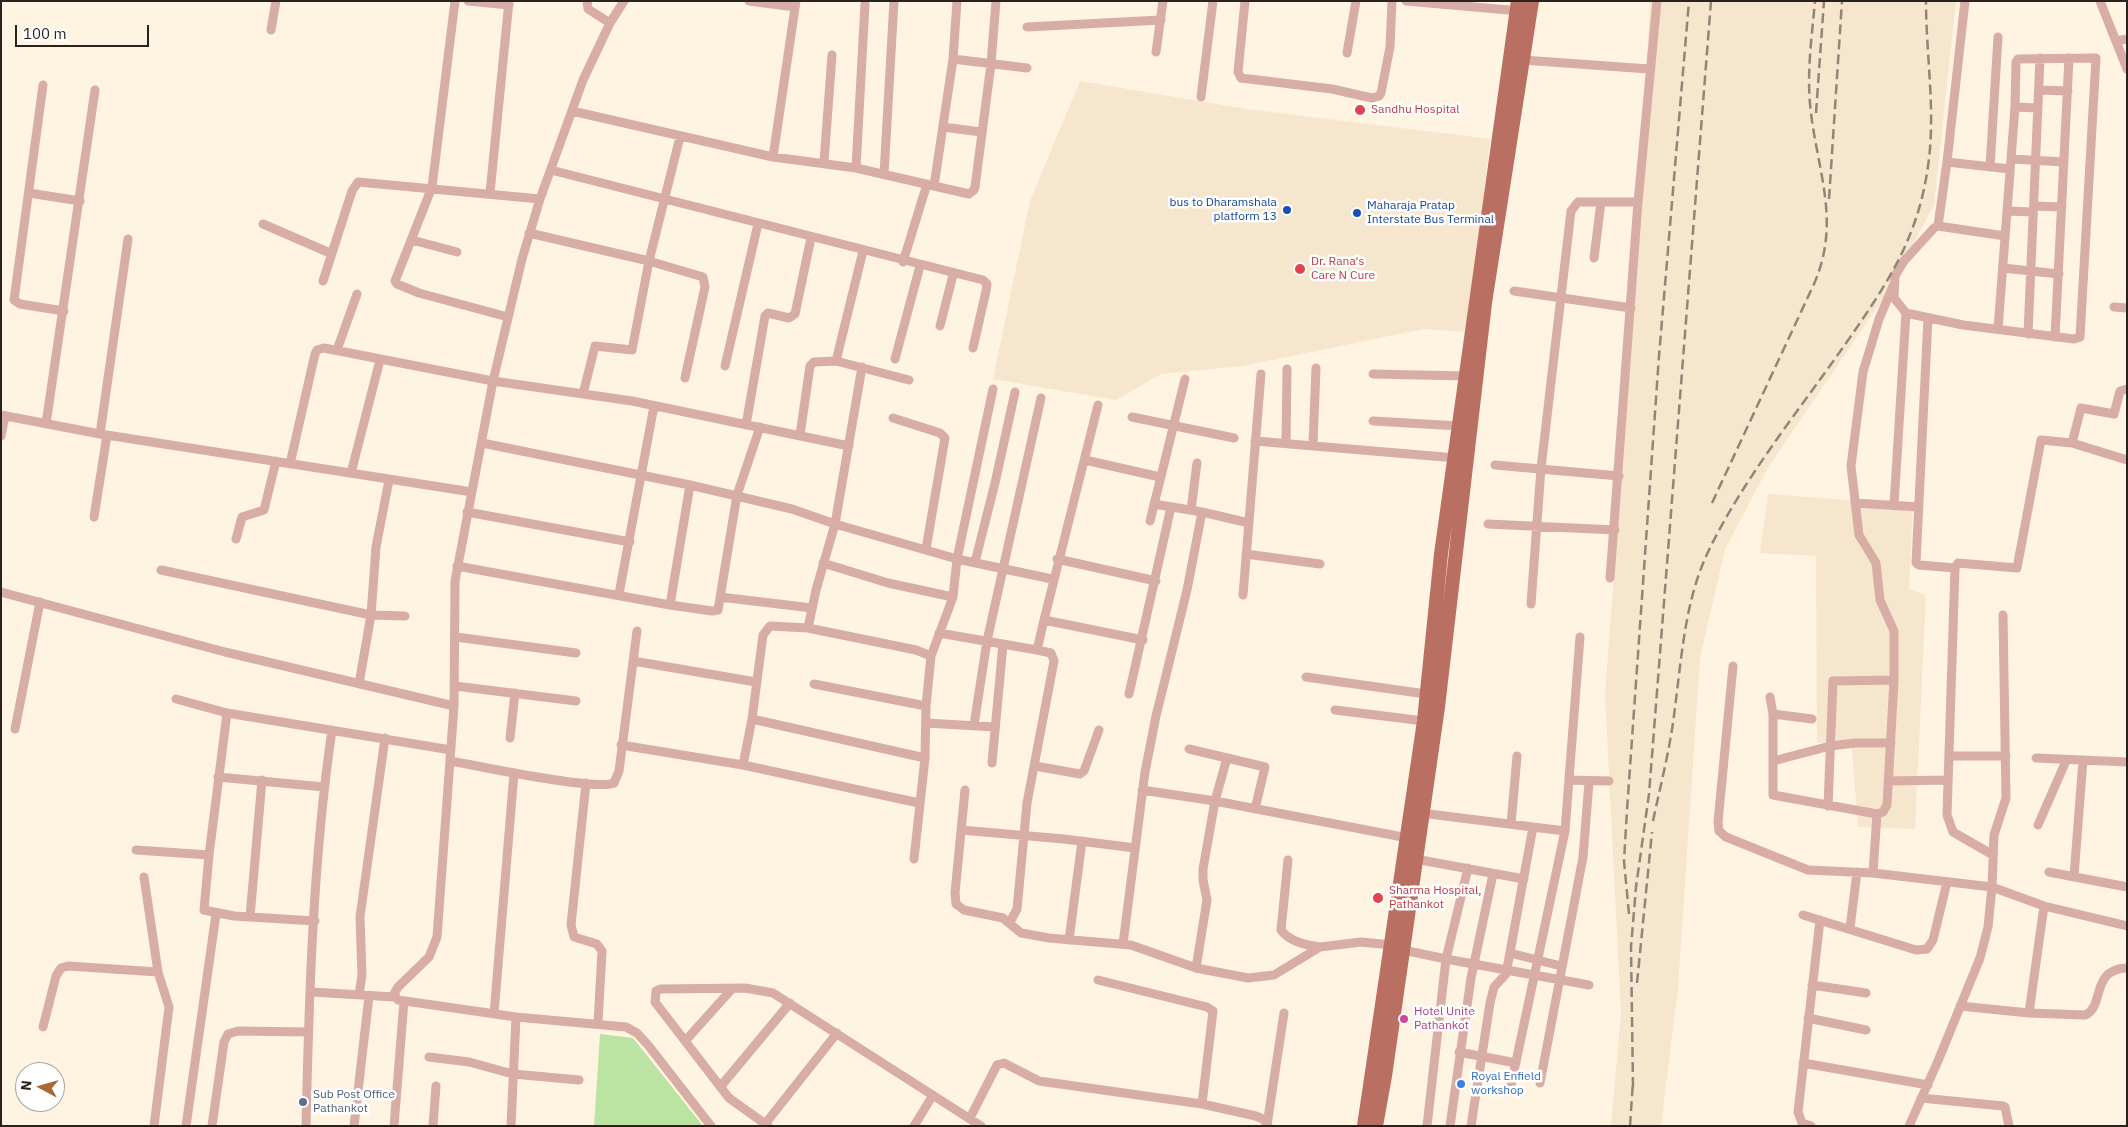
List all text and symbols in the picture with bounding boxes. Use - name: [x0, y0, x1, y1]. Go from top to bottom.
- scale bar: [18, 15, 151, 47]
- text: 100 m: [23, 24, 67, 43]
- marker: Sandhu Hospital: [1353, 103, 1367, 117]
- place label: Sandhu Hospital: [1371, 103, 1460, 117]
- place label: bus to Dharamshala platform 13: [1170, 196, 1277, 224]
- place label: Maharaja Pratap Interstate Bus Terminal: [1367, 199, 1494, 227]
- marker: bus to Dharamshala platform 13: [1281, 204, 1293, 216]
- marker: Maharaja Pratap Interstate Bus Terminal: [1351, 207, 1363, 219]
- place label: Dr. Rana's Care N Cure: [1311, 255, 1375, 283]
- marker: Dr. Rana's Care N Cure: [1293, 262, 1307, 276]
- place label: Sharma Hospital, Pathankot: [1389, 884, 1482, 912]
- marker: Sharma Hospital, Pathankot: [1371, 891, 1385, 905]
- place label: Hotel Unite Pathankot: [1414, 1005, 1475, 1033]
- marker: Hotel Unite Pathankot: [1398, 1013, 1410, 1025]
- north arrow: [15, 1062, 65, 1112]
- place label: Royal Enfield workshop: [1471, 1070, 1541, 1098]
- marker: Royal Enfield workshop: [1455, 1078, 1467, 1090]
- text: N: [17, 1080, 36, 1092]
- place label: Sub Post Office Pathankot: [313, 1088, 395, 1116]
- marker: Sub Post Office Pathankot: [297, 1096, 309, 1108]

